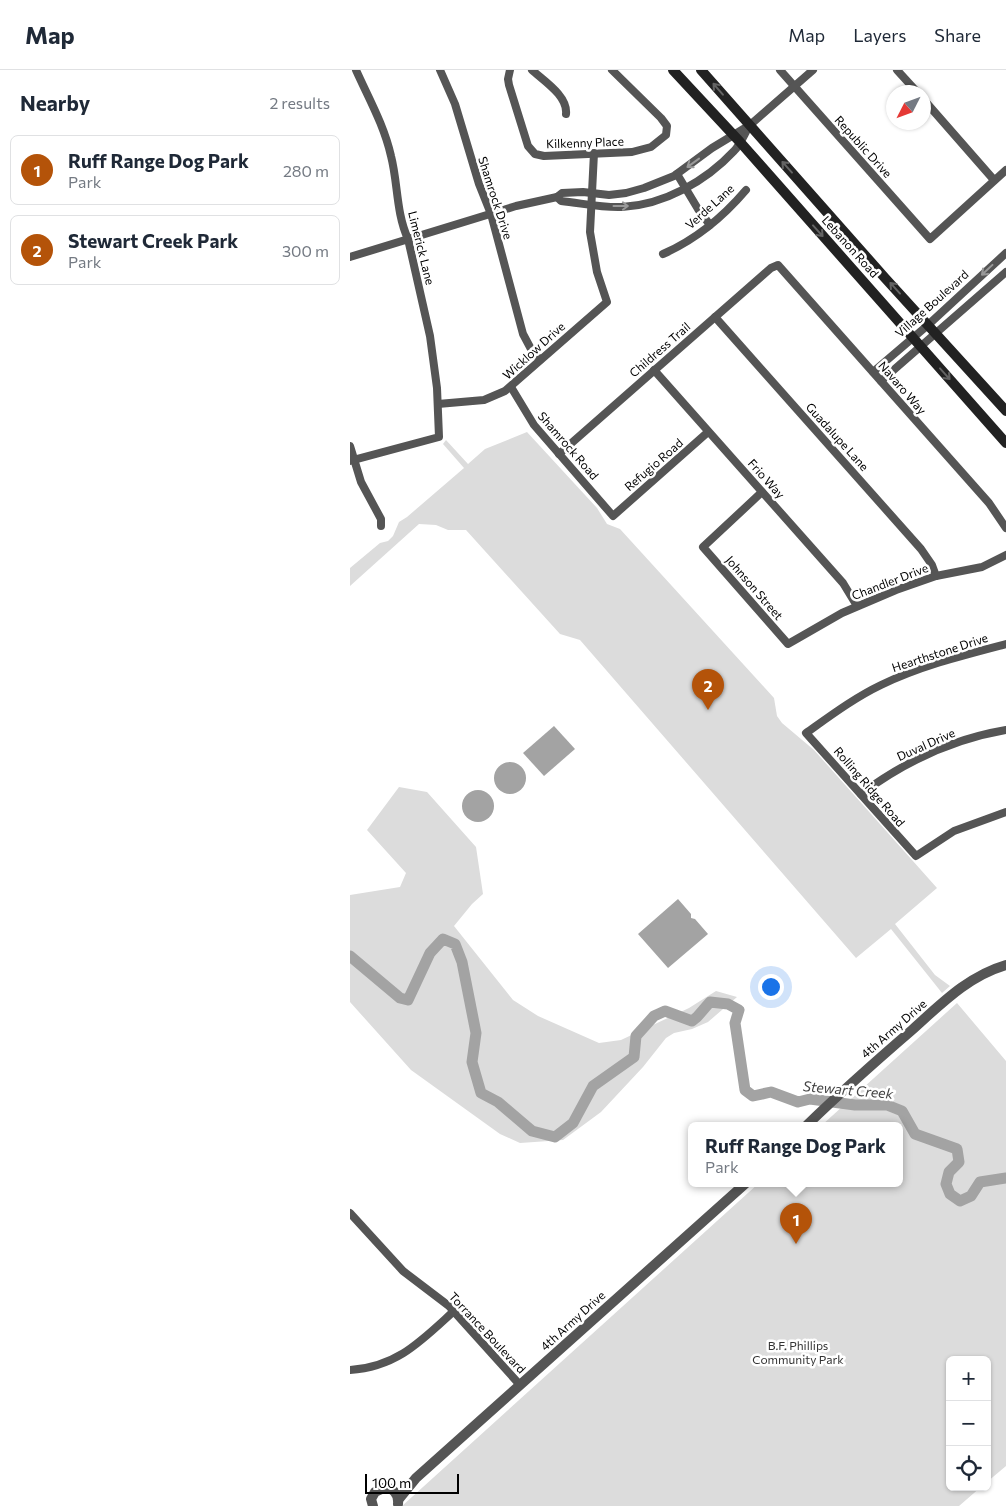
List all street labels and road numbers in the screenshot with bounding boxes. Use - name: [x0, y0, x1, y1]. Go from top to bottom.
- street label: Republic Drive: [832, 113, 895, 180]
- street label: Kilkenny Place: [546, 134, 624, 150]
- street label: Shamrock Drive: [476, 155, 516, 241]
- street label: Verde Lane: [682, 181, 736, 232]
- street label: Limerick Lane: [406, 209, 438, 286]
- street label: Lebanon Road: [820, 213, 882, 280]
- street label: Village Boulevard: [892, 267, 971, 340]
- street label: Wicklow Drive: [499, 319, 567, 382]
- street label: Childress Trail: [626, 319, 693, 379]
- street label: Navaro Way: [876, 358, 930, 417]
- street label: Guadalupe Lane: [803, 399, 872, 473]
- street label: Shamrock Road: [536, 409, 602, 482]
- street label: Refugio Road: [621, 435, 685, 493]
- street label: Frio Way: [745, 456, 788, 501]
- street label: Johnson Street: [722, 553, 786, 623]
- street label: Chandler Drive: [849, 560, 930, 602]
- street label: Hearthstone Drive: [890, 630, 989, 674]
- street label: Duval Drive: [894, 725, 957, 763]
- street label: Rolling Ridge Road: [831, 744, 908, 829]
- street label: 4th Army Drive: [858, 996, 929, 1060]
- street label: 4th Army Drive: [537, 1288, 608, 1353]
- street label: Torrance Boulevard: [447, 1289, 529, 1376]

